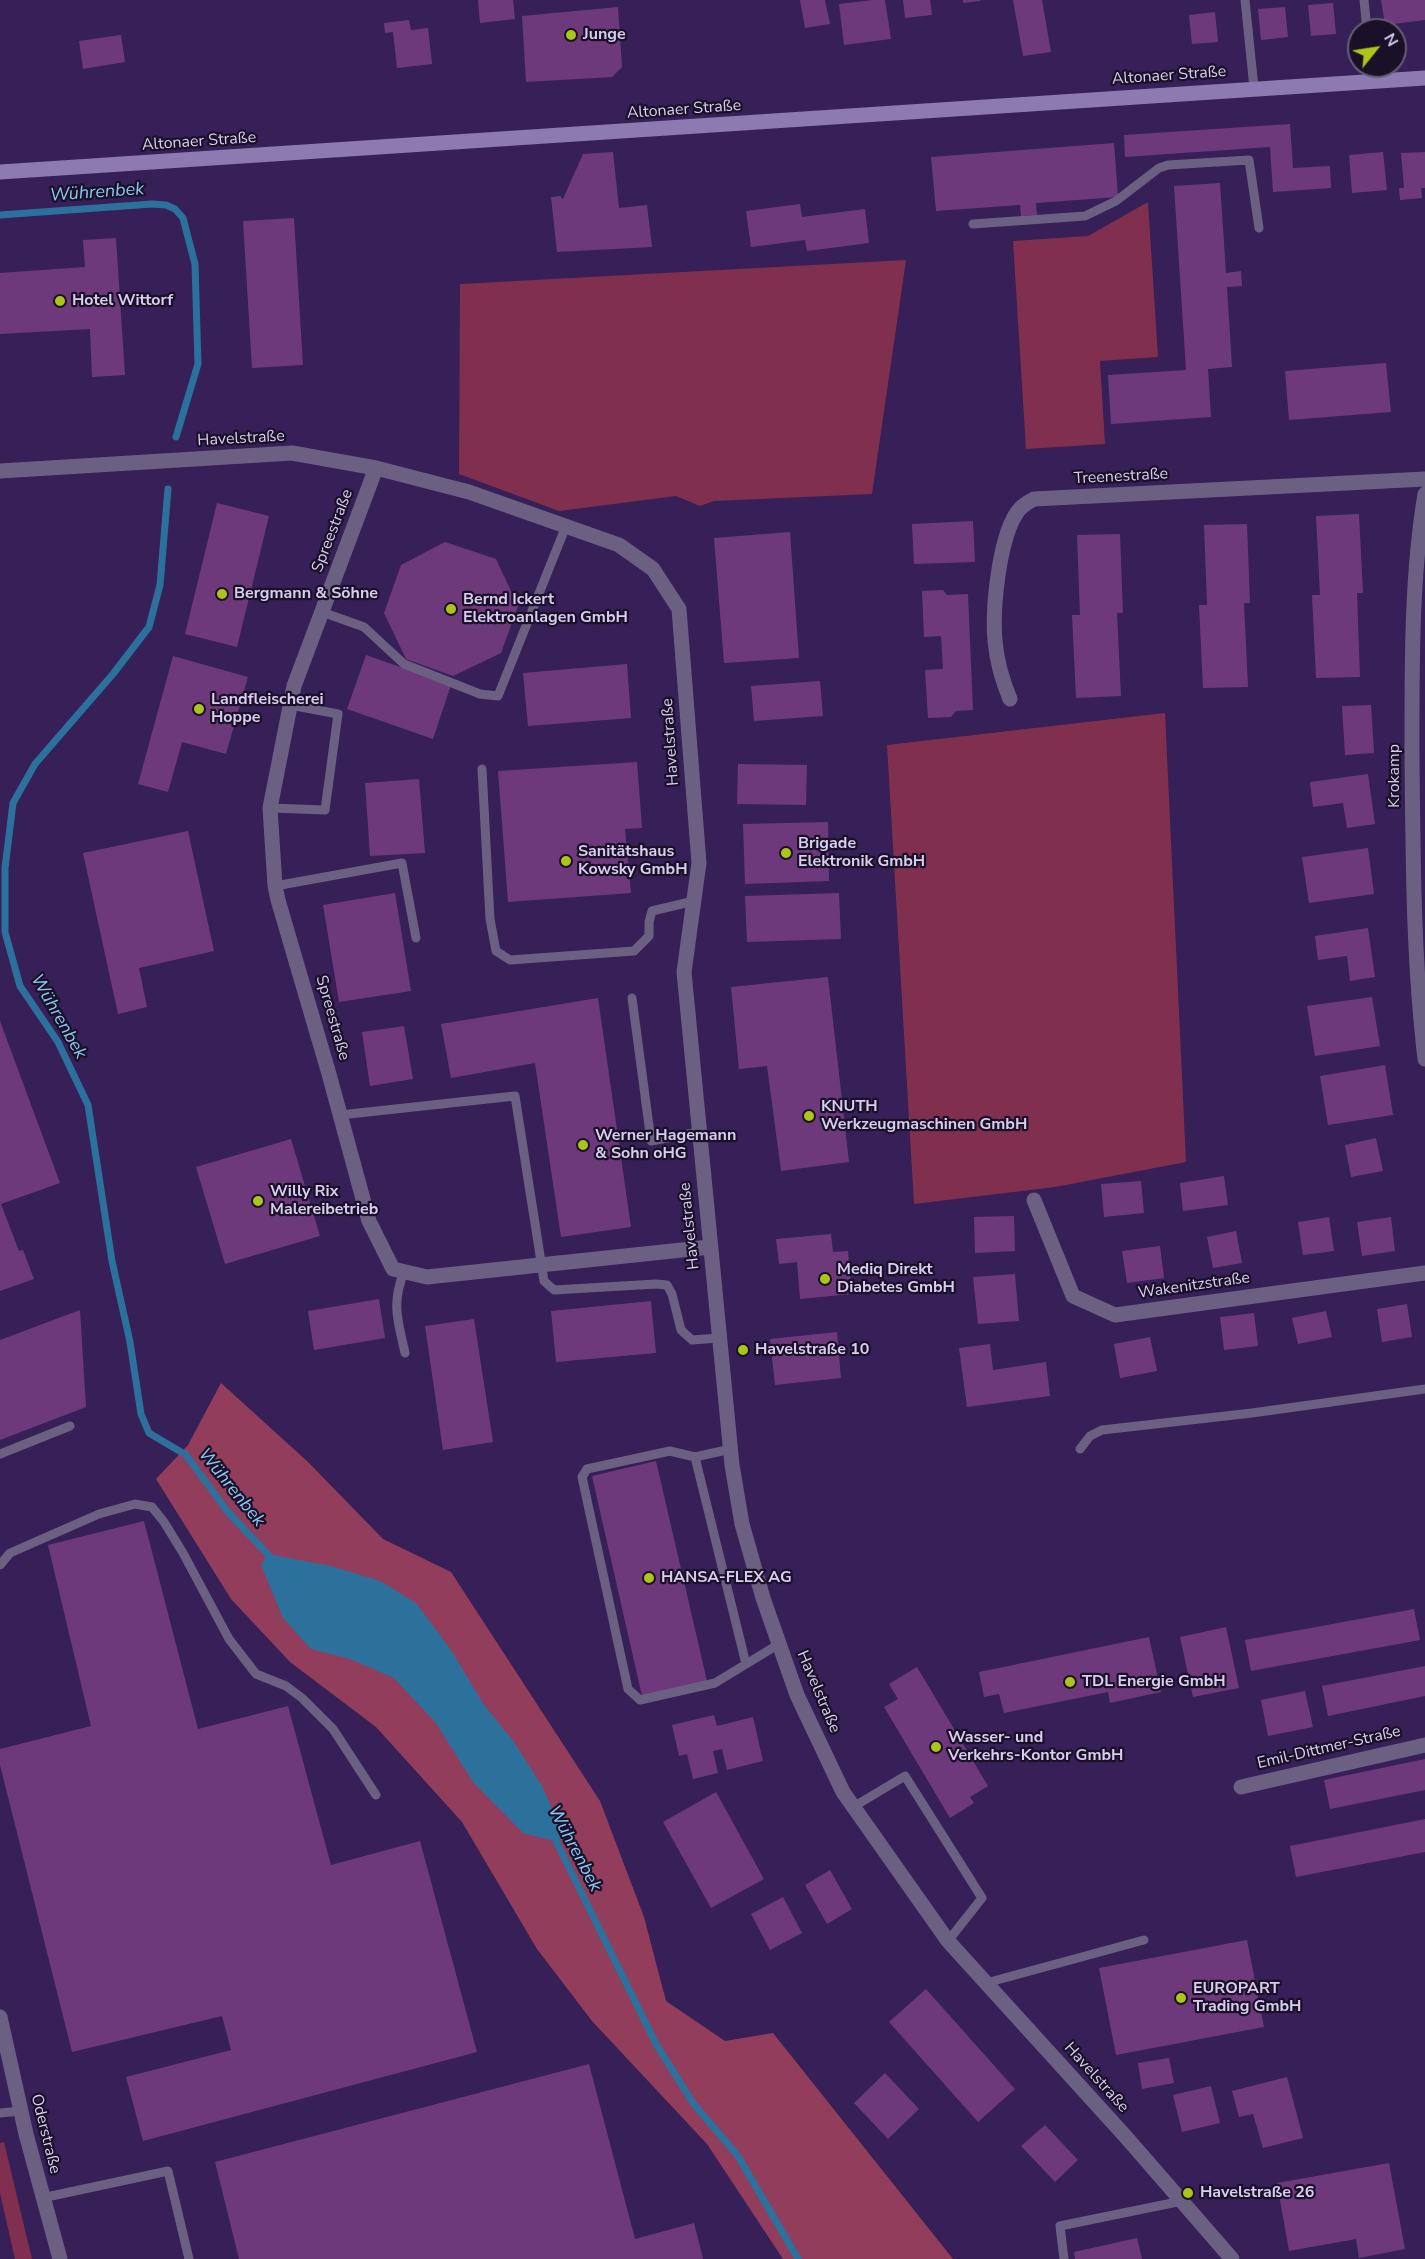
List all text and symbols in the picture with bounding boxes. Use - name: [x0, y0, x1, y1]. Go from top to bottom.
- north arrow: [1347, 18, 1407, 78]
- place label: Junge: [583, 25, 626, 45]
- marker: Junge: [564, 28, 578, 42]
- text: N: [1378, 29, 1403, 51]
- street label: Altonaer Straße: [1111, 62, 1227, 90]
- street label: Altonaer Straße: [626, 96, 742, 124]
- street label: Altonaer Straße: [141, 128, 257, 156]
- water label: Wührenbek: [49, 179, 145, 207]
- place label: Hotel Wittorf: [72, 291, 173, 311]
- marker: Hotel Wittorf: [53, 294, 67, 308]
- street label: Havelstraße: [197, 427, 285, 451]
- street label: Treenestraße: [1073, 465, 1169, 489]
- street label: Spreestraße: [308, 487, 358, 575]
- place label: Bergmann & Söhne: [234, 584, 378, 604]
- marker: Bergmann & Söhne: [215, 587, 229, 601]
- place label: Bernd Ickert Elektroanlagen GmbH: [463, 590, 628, 628]
- marker: Bernd Ickert Elektroanlagen GmbH: [444, 602, 458, 616]
- place label: Landfleischerei Hoppe: [211, 690, 324, 728]
- street label: Havelstraße: [658, 698, 684, 786]
- marker: Landfleischerei Hoppe: [192, 702, 206, 716]
- street label: Krokamp: [1385, 744, 1405, 808]
- place label: Brigade Elektronik GmbH: [798, 834, 925, 872]
- place label: Sanitätshaus Kowsky GmbH: [578, 842, 688, 880]
- marker: Brigade Elektronik GmbH: [779, 846, 793, 860]
- marker: Sanitätshaus Kowsky GmbH: [559, 854, 573, 868]
- water label: Wührenbek: [25, 971, 91, 1063]
- street label: Spreestraße: [311, 973, 353, 1063]
- place label: KNUTH Werkzeugmaschinen GmbH: [821, 1097, 1027, 1135]
- marker: KNUTH Werkzeugmaschinen GmbH: [802, 1109, 816, 1123]
- place label: Werner Hagemann & Sohn oHG: [595, 1126, 736, 1164]
- marker: Werner Hagemann & Sohn oHG: [576, 1138, 590, 1152]
- street label: Havelstraße: [676, 1181, 704, 1271]
- place label: Willy Rix Malereibetrieb: [270, 1182, 378, 1220]
- marker: Willy Rix Malereibetrieb: [251, 1194, 265, 1208]
- place label: Mediq Direkt Diabetes GmbH: [837, 1260, 955, 1298]
- street label: Wakenitzstraße: [1137, 1269, 1251, 1303]
- marker: Mediq Direkt Diabetes GmbH: [818, 1272, 832, 1286]
- place label: Havelstraße 10: [755, 1340, 869, 1360]
- marker: Havelstraße 10: [736, 1343, 750, 1357]
- water label: Wührenbek: [193, 1445, 269, 1531]
- place label: HANSA-FLEX AG: [661, 1568, 792, 1588]
- marker: HANSA-FLEX AG: [642, 1571, 656, 1585]
- street label: Havelstraße: [792, 1648, 844, 1736]
- place label: TDL Energie GmbH: [1082, 1672, 1226, 1692]
- marker: TDL Energie GmbH: [1063, 1675, 1077, 1689]
- street label: Emil-Dittmer-Straße: [1255, 1722, 1403, 1774]
- place label: Wasser- und Verkehrs-Kontor GmbH: [948, 1728, 1123, 1766]
- marker: Wasser- und Verkehrs-Kontor GmbH: [929, 1740, 943, 1754]
- water label: Wührenbek: [542, 1802, 606, 1896]
- place label: EUROPART Trading GmbH: [1193, 1979, 1301, 2017]
- marker: EUROPART Trading GmbH: [1174, 1991, 1188, 2005]
- street label: Havelstraße: [1060, 2039, 1132, 2117]
- street label: Oderstraße: [26, 2092, 64, 2176]
- place label: Havelstraße 26: [1200, 2183, 1314, 2203]
- marker: Havelstraße 26: [1181, 2186, 1195, 2200]

